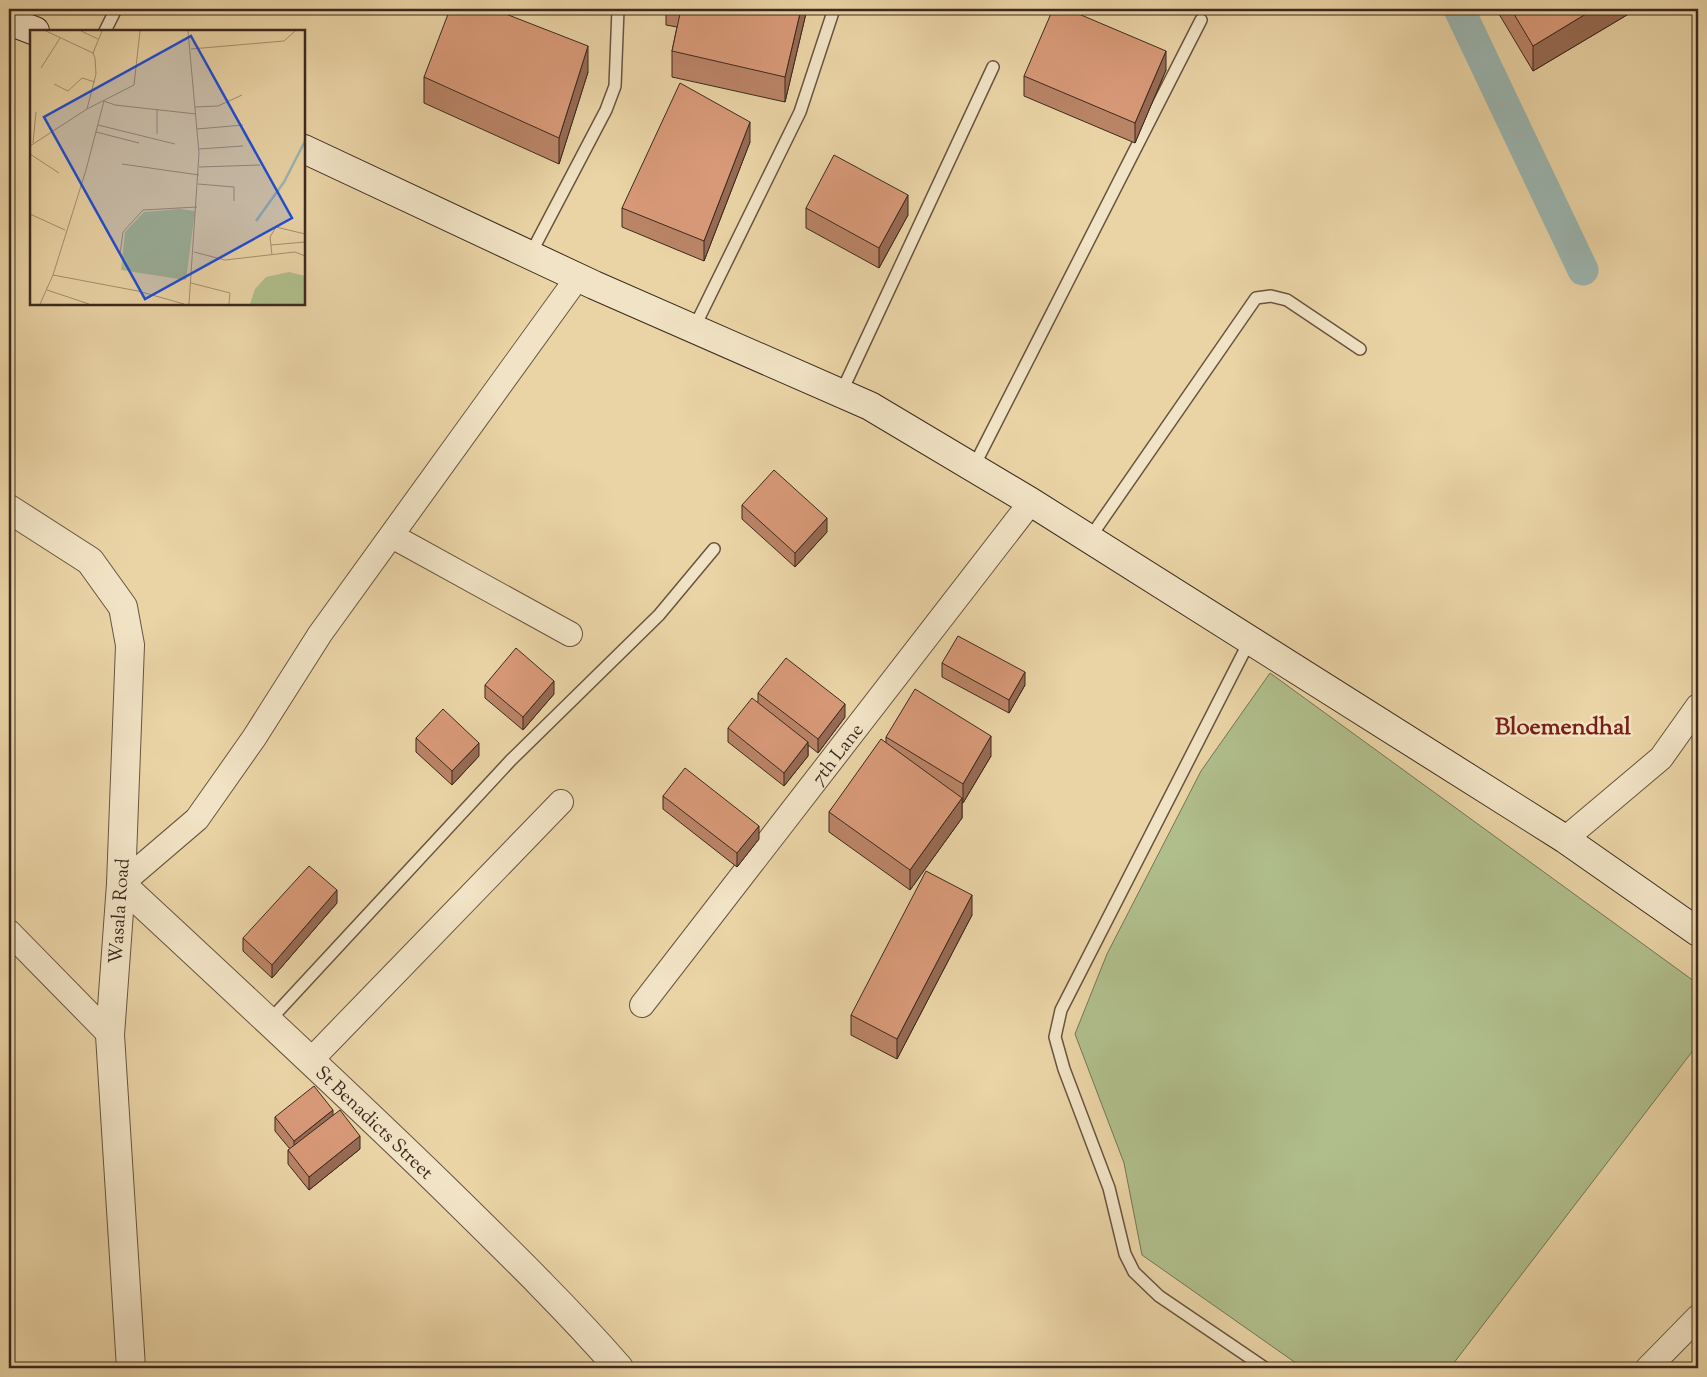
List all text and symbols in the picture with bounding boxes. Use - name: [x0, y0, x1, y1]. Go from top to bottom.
- inset map: [30, 30, 305, 305]
- district label: Bloemendhal: [1495, 711, 1631, 745]
- street label: 7th Lane: [806, 718, 871, 791]
- street label: Wasala Road: [103, 857, 138, 965]
- street label: St Benadicts Street: [308, 1061, 439, 1187]

